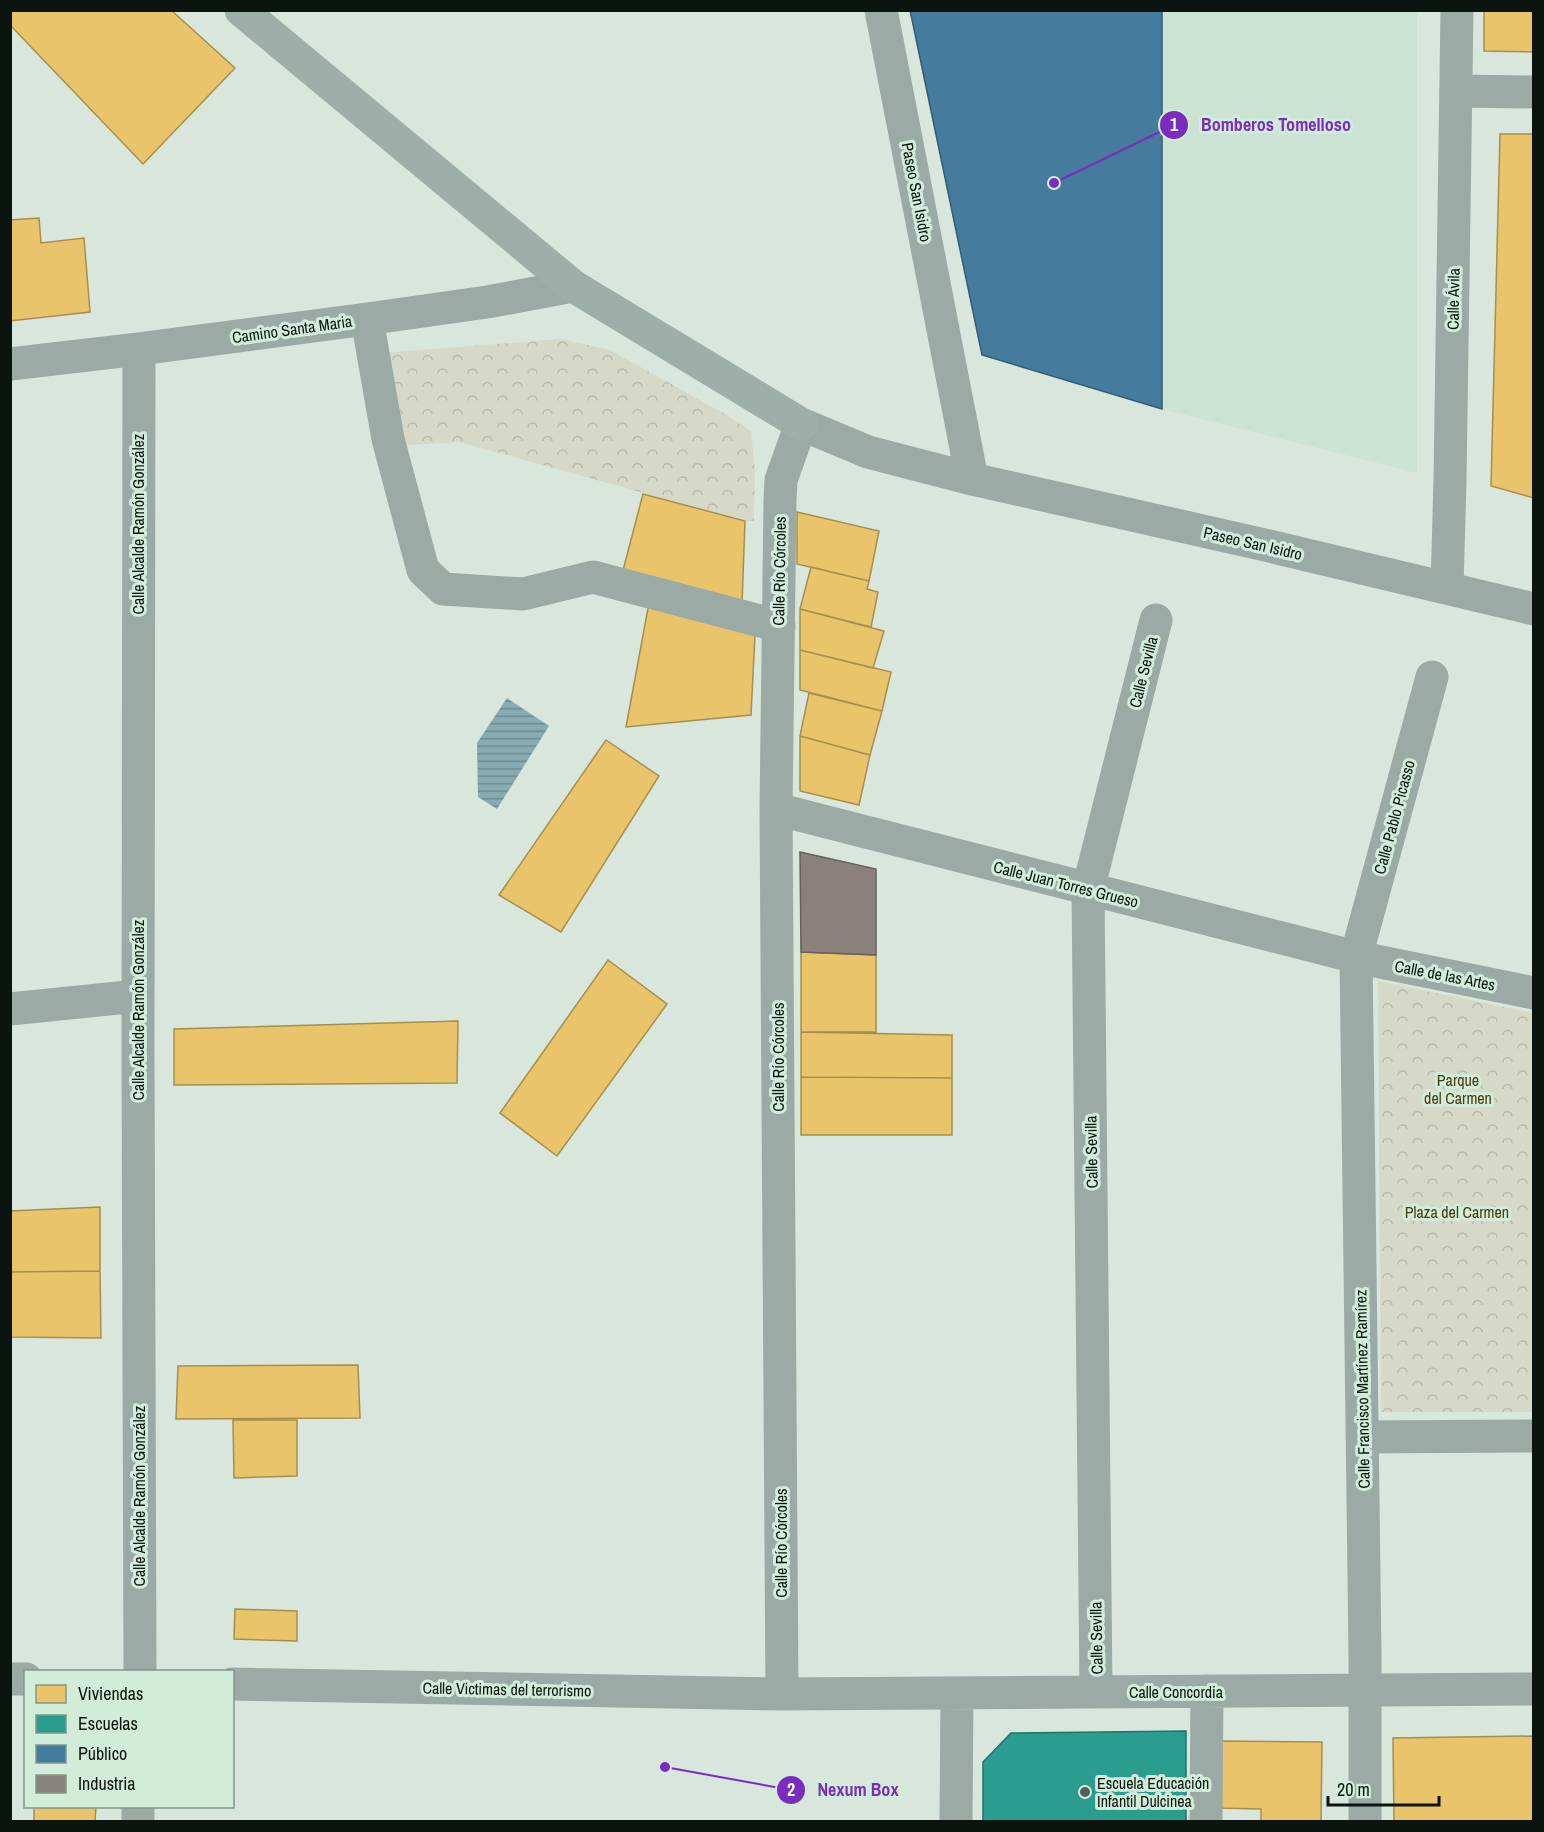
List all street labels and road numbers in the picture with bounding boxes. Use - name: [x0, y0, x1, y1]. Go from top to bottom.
- street label: Paseo San Isidro: [897, 140, 937, 244]
- street label: Calle Ávila: [1441, 267, 1465, 330]
- street label: Camino Santa Maria: [231, 310, 354, 348]
- street label: Calle Alcalde Ramón González: [127, 433, 149, 614]
- street label: Calle Río Córcoles: [767, 516, 791, 626]
- street label: Paseo San Isidro: [1201, 521, 1305, 565]
- street label: Calle Sevilla: [1124, 633, 1163, 710]
- street label: Calle Pablo Picasso: [1368, 757, 1420, 877]
- street label: Calle Juan Torres Grueso: [991, 855, 1141, 913]
- street label: Calle Alcalde Ramón González: [127, 919, 149, 1100]
- street label: Calle de las Artes: [1393, 954, 1497, 996]
- street label: Calle Río Córcoles: [767, 1002, 789, 1112]
- street label: Calle Sevilla: [1079, 1115, 1103, 1189]
- street label: Calle Francisco Martínez Ramírez: [1349, 1289, 1375, 1489]
- street label: Calle Alcalde Ramón González: [128, 1405, 150, 1586]
- street label: Calle Río Córcoles: [770, 1488, 792, 1598]
- street label: Calle Sevilla: [1084, 1601, 1108, 1675]
- street label: Calle Victimas del terrorismo: [422, 1677, 592, 1701]
- street label: Calle Concordia: [1129, 1681, 1224, 1703]

